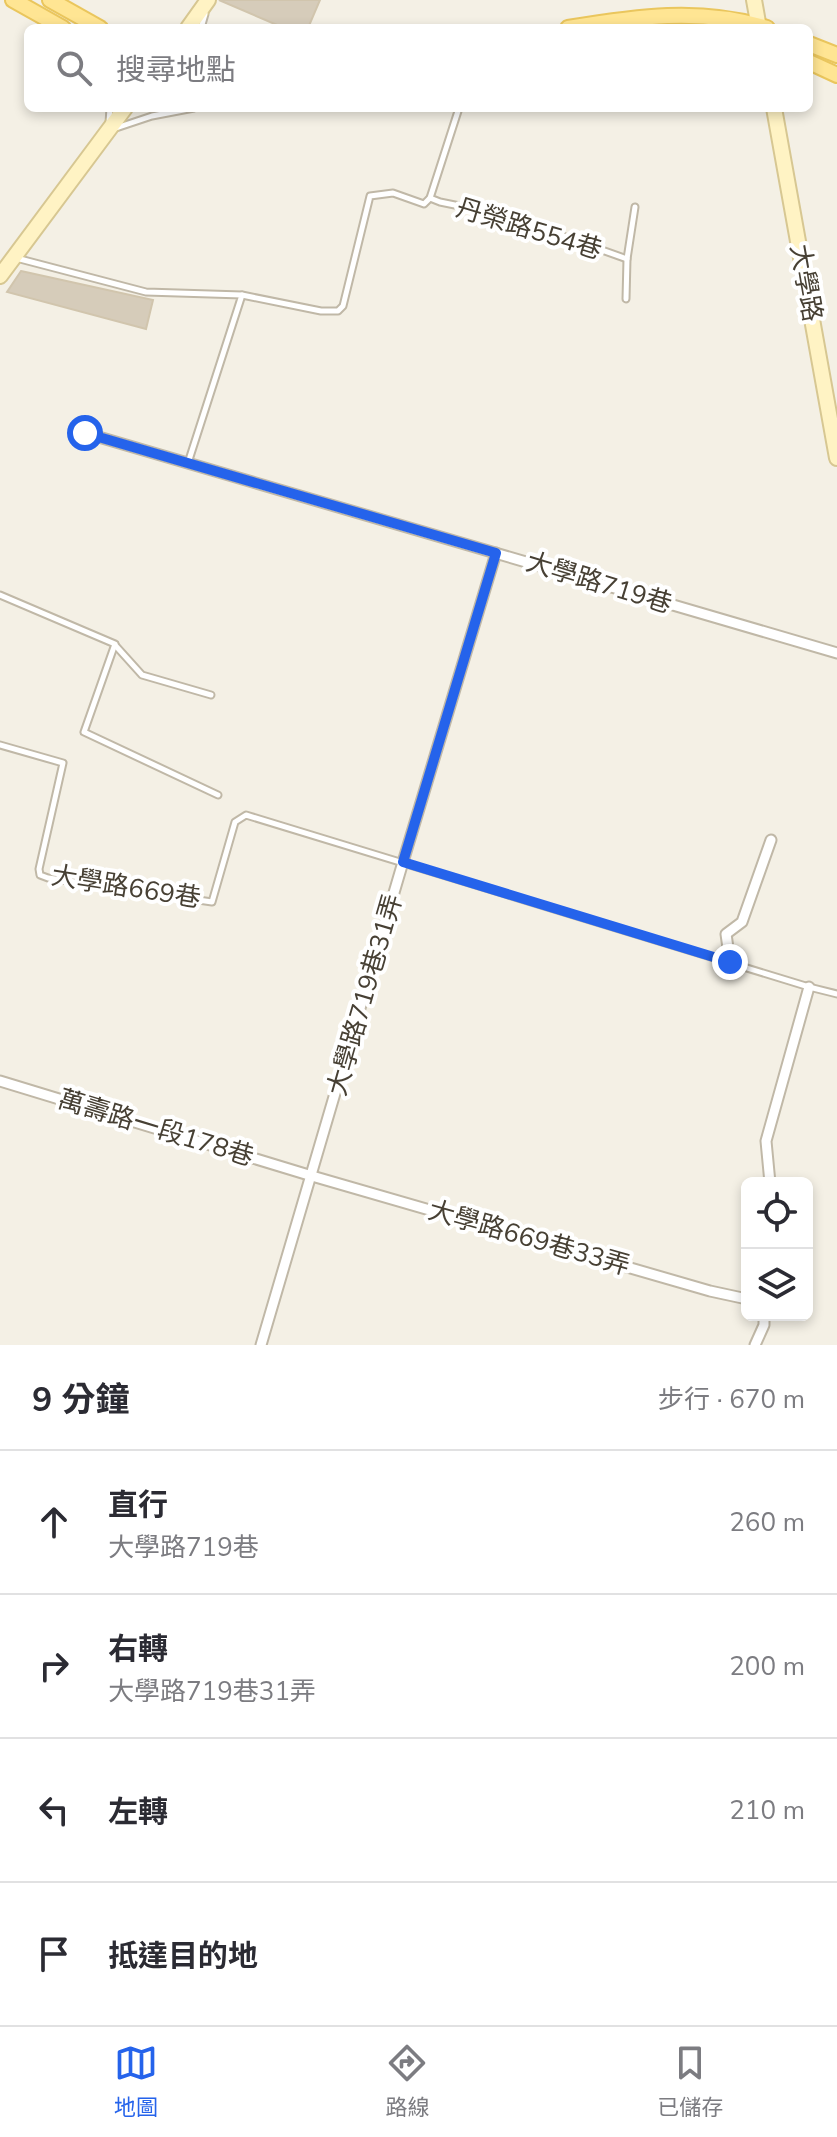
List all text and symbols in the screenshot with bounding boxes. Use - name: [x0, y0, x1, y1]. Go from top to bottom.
- search box: [24, 24, 813, 112]
- icon: search: [52, 46, 96, 90]
- text: 搜尋地點: [116, 50, 236, 91]
- street label: 丹榮路554巷: [452, 190, 606, 268]
- street label: 大學路: [782, 242, 830, 324]
- route start: [67, 415, 103, 451]
- street label: 大學路719巷: [522, 544, 676, 622]
- street label: 大學路669巷: [49, 858, 203, 916]
- street label: 大學路719巷31弄: [320, 890, 410, 1100]
- route end: [712, 944, 748, 980]
- street label: 萬壽路一段178巷: [54, 1082, 258, 1174]
- map controls: [741, 1177, 813, 1321]
- button: locate: [741, 1177, 813, 1249]
- street label: 大學路669巷33弄: [424, 1193, 634, 1283]
- button: layers: [741, 1249, 813, 1321]
- text: 9 分鐘: [32, 1377, 130, 1423]
- text: 步行 · 670 m: [658, 1382, 805, 1417]
- text: 直行: [108, 1485, 168, 1526]
- icon: ahead: [32, 1500, 76, 1544]
- text: 260 m: [729, 1505, 805, 1540]
- text: 大學路719巷: [108, 1530, 259, 1565]
- text: 右轉: [108, 1629, 168, 1670]
- icon: right: [32, 1644, 76, 1688]
- text: 200 m: [729, 1649, 805, 1684]
- text: 大學路719巷31弄: [108, 1674, 316, 1709]
- icon: left: [32, 1788, 76, 1832]
- text: 左轉: [108, 1792, 168, 1833]
- text: 210 m: [729, 1793, 805, 1828]
- icon: arrive: [32, 1932, 76, 1976]
- text: 抵達目的地: [108, 1936, 258, 1977]
- tab: 地圖: [114, 2041, 158, 2123]
- tab: 路線: [385, 2041, 429, 2123]
- tab: 已儲存: [657, 2041, 723, 2123]

